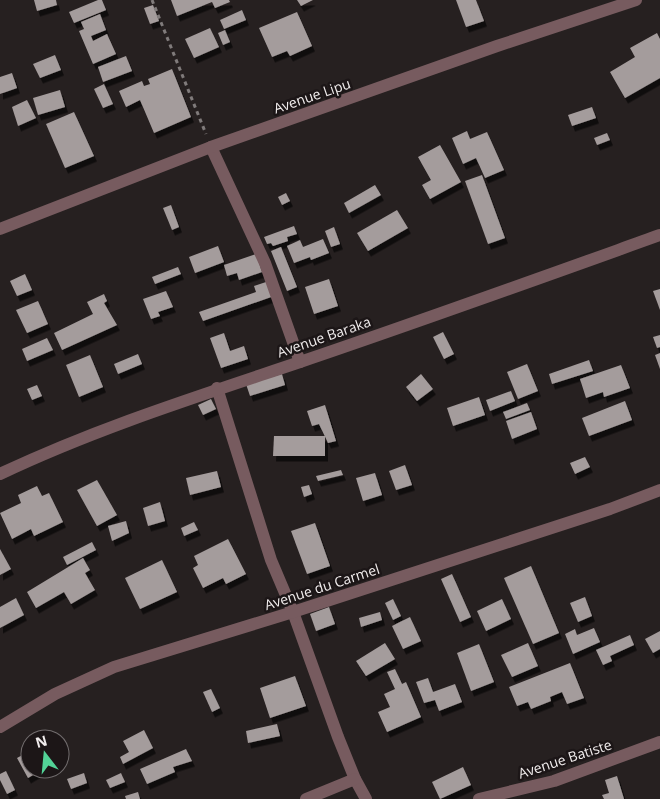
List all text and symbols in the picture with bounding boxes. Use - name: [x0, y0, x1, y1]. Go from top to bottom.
- street label: Avenue Lipu: [271, 73, 353, 118]
- street label: Avenue Baraka: [274, 312, 373, 361]
- street label: Avenue du Carmel: [262, 559, 382, 614]
- north arrow: [20, 729, 70, 779]
- text: N: [33, 730, 49, 752]
- street label: Avenue Batiste: [516, 734, 614, 783]

